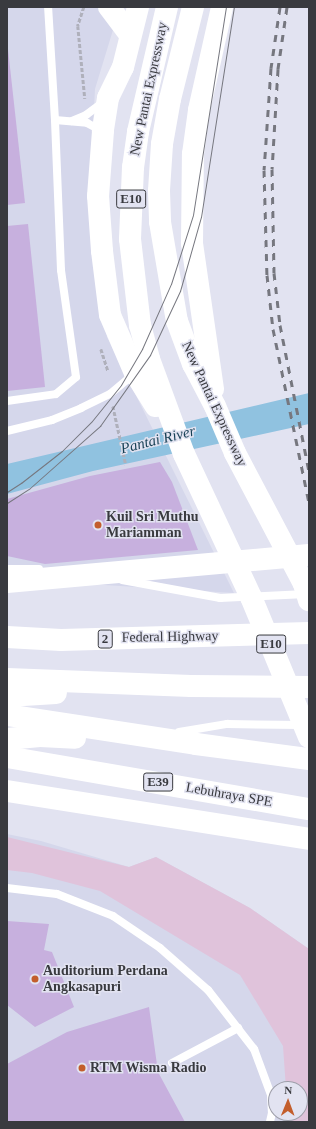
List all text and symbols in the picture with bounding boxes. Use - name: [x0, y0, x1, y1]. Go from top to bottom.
- street label: New Pantai Expressway: [127, 21, 171, 157]
- road number: E10: [116, 188, 146, 210]
- street label: New Pantai Expressway: [178, 339, 250, 469]
- water label: Pantai River: [119, 422, 197, 458]
- place label: Kuil Sri Muthu Mariamman: [106, 509, 199, 542]
- marker: Kuil Sri Muthu Mariamman: [93, 520, 103, 530]
- road number: 2: [97, 628, 113, 650]
- street label: Federal Highway: [121, 628, 219, 646]
- road number: E10: [256, 633, 286, 655]
- road number: E39: [143, 771, 173, 793]
- street label: Lebuhraya SPE: [184, 779, 274, 811]
- place label: Auditorium Perdana Angkasapuri: [43, 963, 168, 996]
- marker: Auditorium Perdana Angkasapuri: [30, 974, 40, 984]
- place label: RTM Wisma Radio: [90, 1060, 207, 1076]
- marker: RTM Wisma Radio: [77, 1063, 87, 1073]
- north arrow: [268, 1081, 308, 1121]
- text: N: [284, 1084, 292, 1096]

